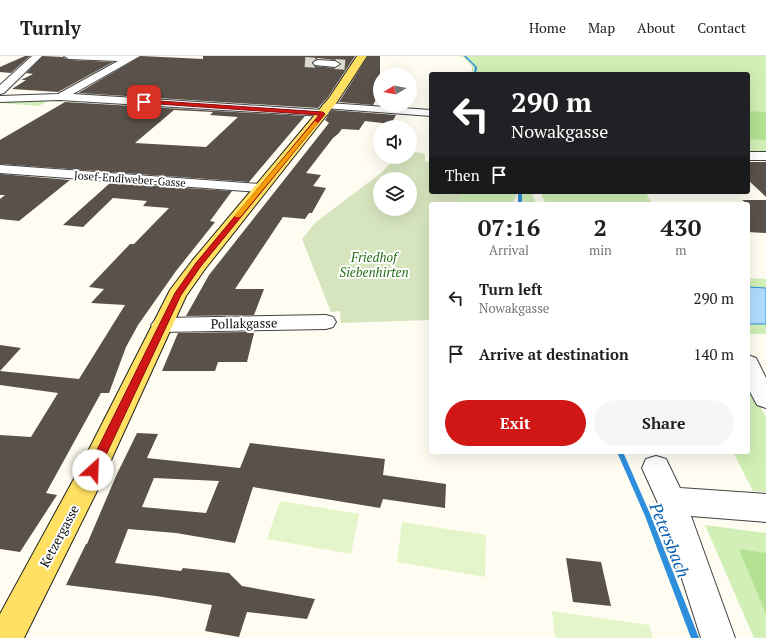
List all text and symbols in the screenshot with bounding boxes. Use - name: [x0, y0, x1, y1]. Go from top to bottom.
- text: Turnly: [20, 15, 81, 40]
- text: Home: [529, 18, 566, 37]
- text: Map: [588, 18, 615, 37]
- text: About: [637, 18, 675, 37]
- text: Contact: [697, 18, 746, 37]
- north arrow: [373, 68, 417, 112]
- map controls: [373, 68, 417, 216]
- text: 290 m: [511, 83, 592, 120]
- pin: [127, 85, 161, 119]
- icon: left: [445, 88, 497, 140]
- icon: arrive: [133, 91, 155, 113]
- text: Nowakgasse: [511, 119, 608, 143]
- button: sound: [373, 120, 417, 164]
- icon: arrive: [488, 164, 510, 186]
- text: Then: [445, 165, 480, 185]
- street label: Josef-Endlweber-Gasse: [74, 168, 187, 190]
- button: layers: [373, 172, 417, 216]
- text: 07:16: [478, 211, 540, 243]
- text: 2: [594, 211, 607, 243]
- text: 430: [661, 211, 701, 243]
- text: Arrival: [489, 241, 529, 259]
- text: min: [589, 241, 612, 259]
- text: m: [675, 241, 687, 259]
- park label: Friedhof Siebenhirten: [339, 248, 409, 281]
- text: Turn left: [479, 279, 543, 299]
- icon: left: [445, 287, 467, 309]
- text: 290 m: [693, 288, 734, 308]
- text: Nowakgasse: [479, 299, 549, 317]
- street label: Pollakgasse: [210, 313, 278, 333]
- icon: arrive: [445, 343, 467, 365]
- text: Arrive at destination: [479, 344, 629, 364]
- text: 140 m: [693, 344, 734, 364]
- button: Exit: [445, 400, 586, 446]
- button: Share: [594, 400, 734, 446]
- position arrow: [72, 449, 114, 491]
- water label: Petersbach: [644, 498, 695, 581]
- street label: Ketzergasse: [35, 502, 83, 570]

